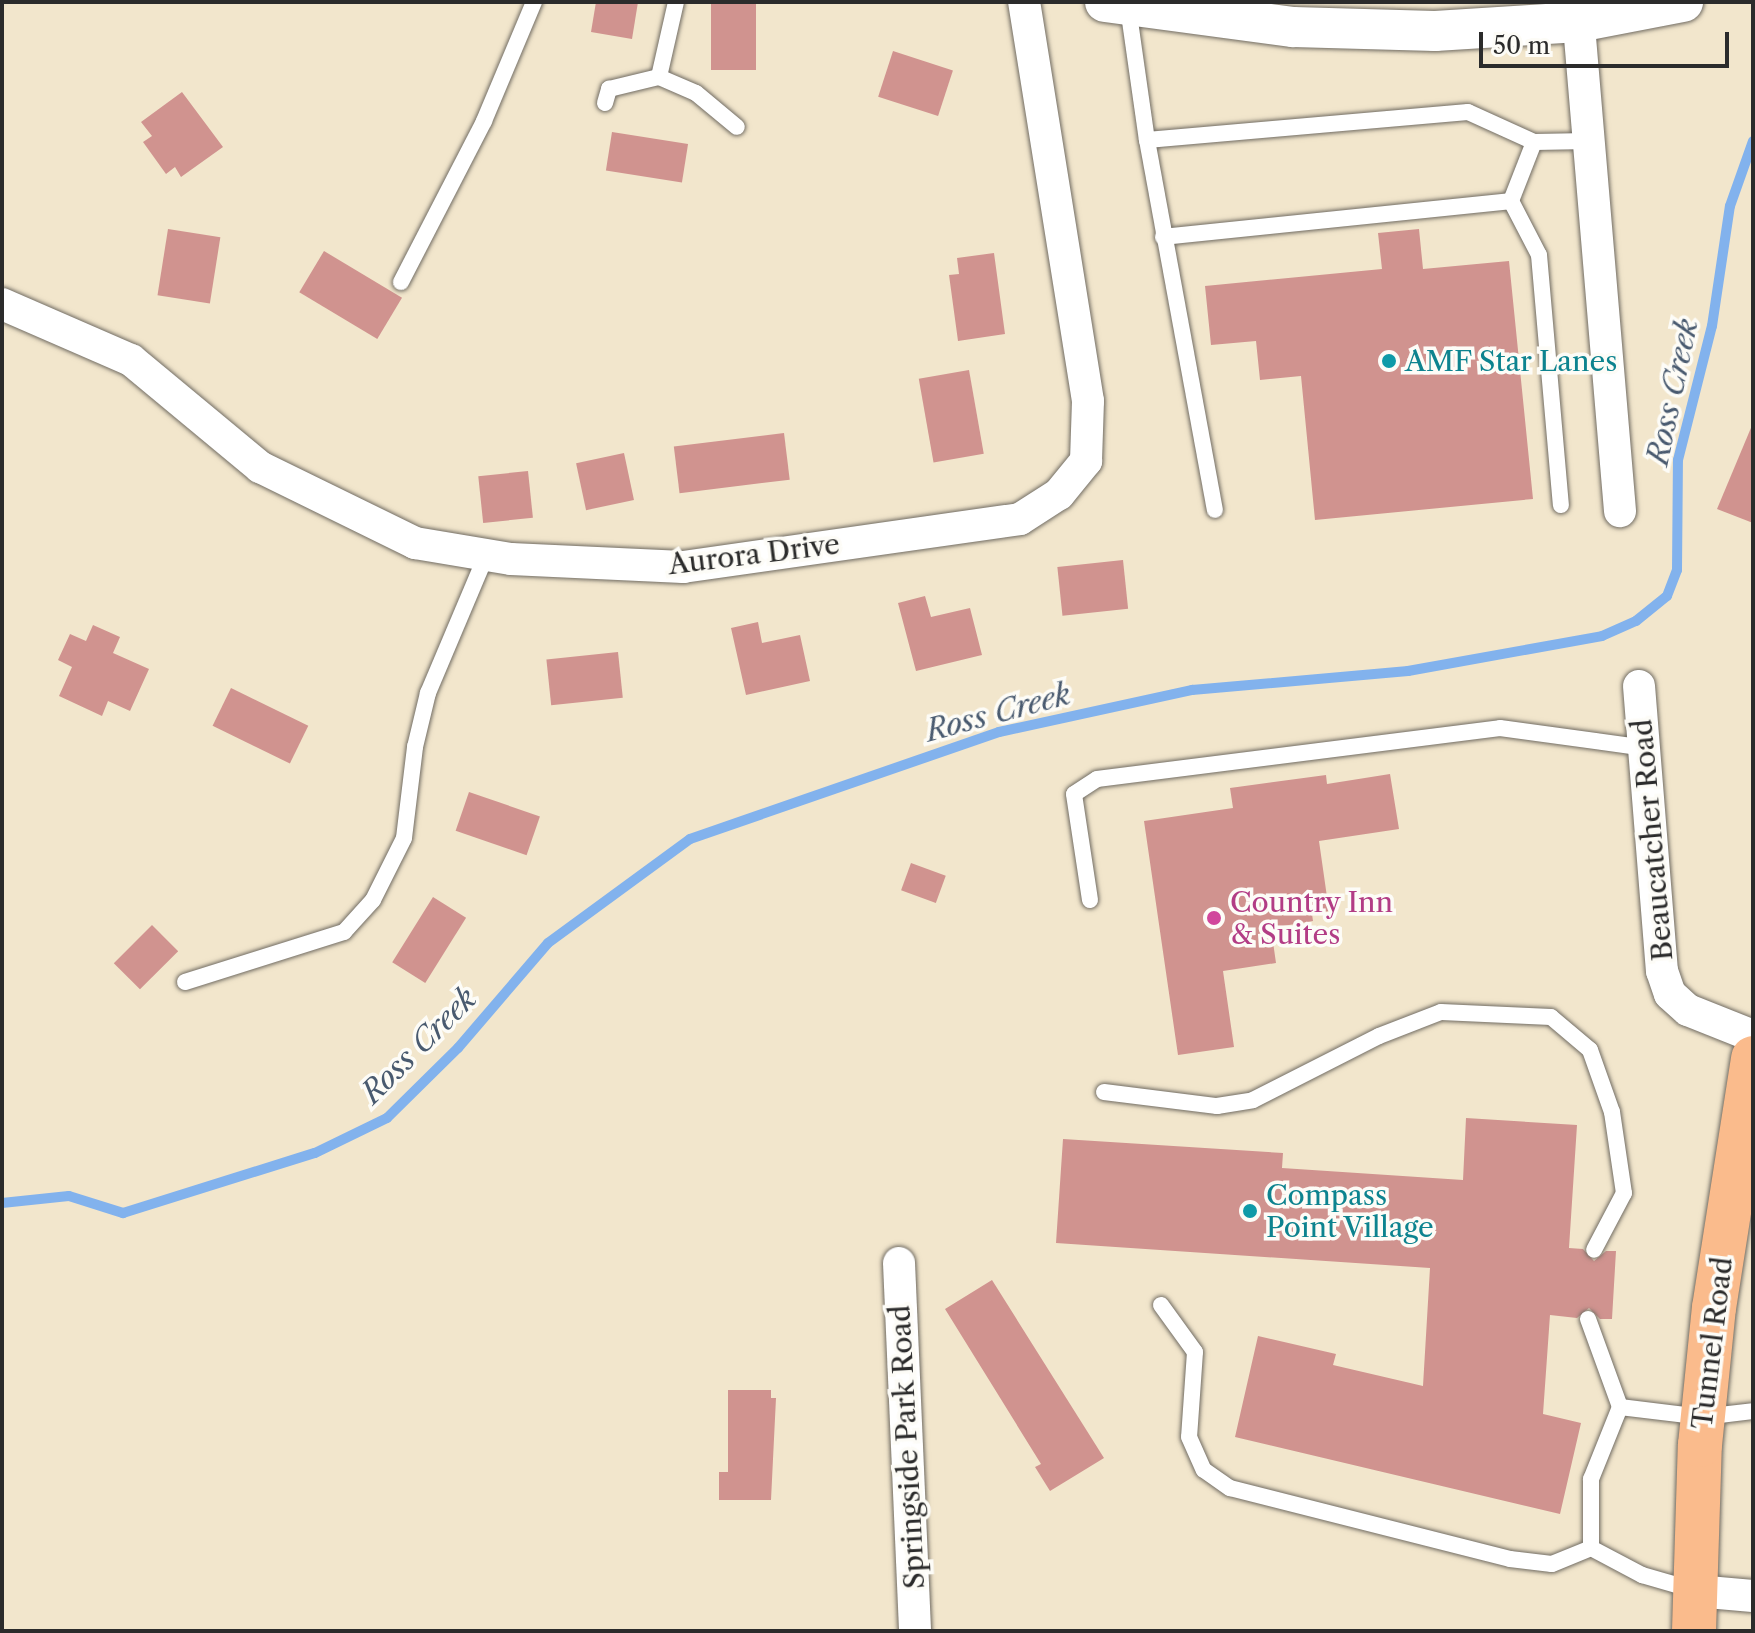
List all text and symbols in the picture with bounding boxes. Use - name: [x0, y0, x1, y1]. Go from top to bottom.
- scale bar: [1483, 16, 1733, 66]
- text: 50 m: [1493, 31, 1550, 60]
- water label: Ross Creek: [1640, 316, 1706, 468]
- place label: AMF Star Lanes: [1405, 344, 1619, 378]
- marker: AMF Star Lanes: [1380, 352, 1398, 370]
- street label: Aurora Drive: [666, 527, 842, 581]
- water label: Ross Creek: [922, 676, 1074, 750]
- street label: Beaucatcher Road: [1625, 717, 1679, 963]
- place label: Country Inn & Suites: [1230, 885, 1394, 951]
- marker: Country Inn & Suites: [1205, 909, 1223, 927]
- water label: Ross Creek: [354, 981, 484, 1111]
- place label: Compass Point Village: [1266, 1178, 1435, 1244]
- marker: Compass Point Village: [1241, 1202, 1259, 1220]
- street label: Tunnel Road: [1685, 1255, 1739, 1431]
- street label: Springside Park Road: [883, 1304, 931, 1590]

